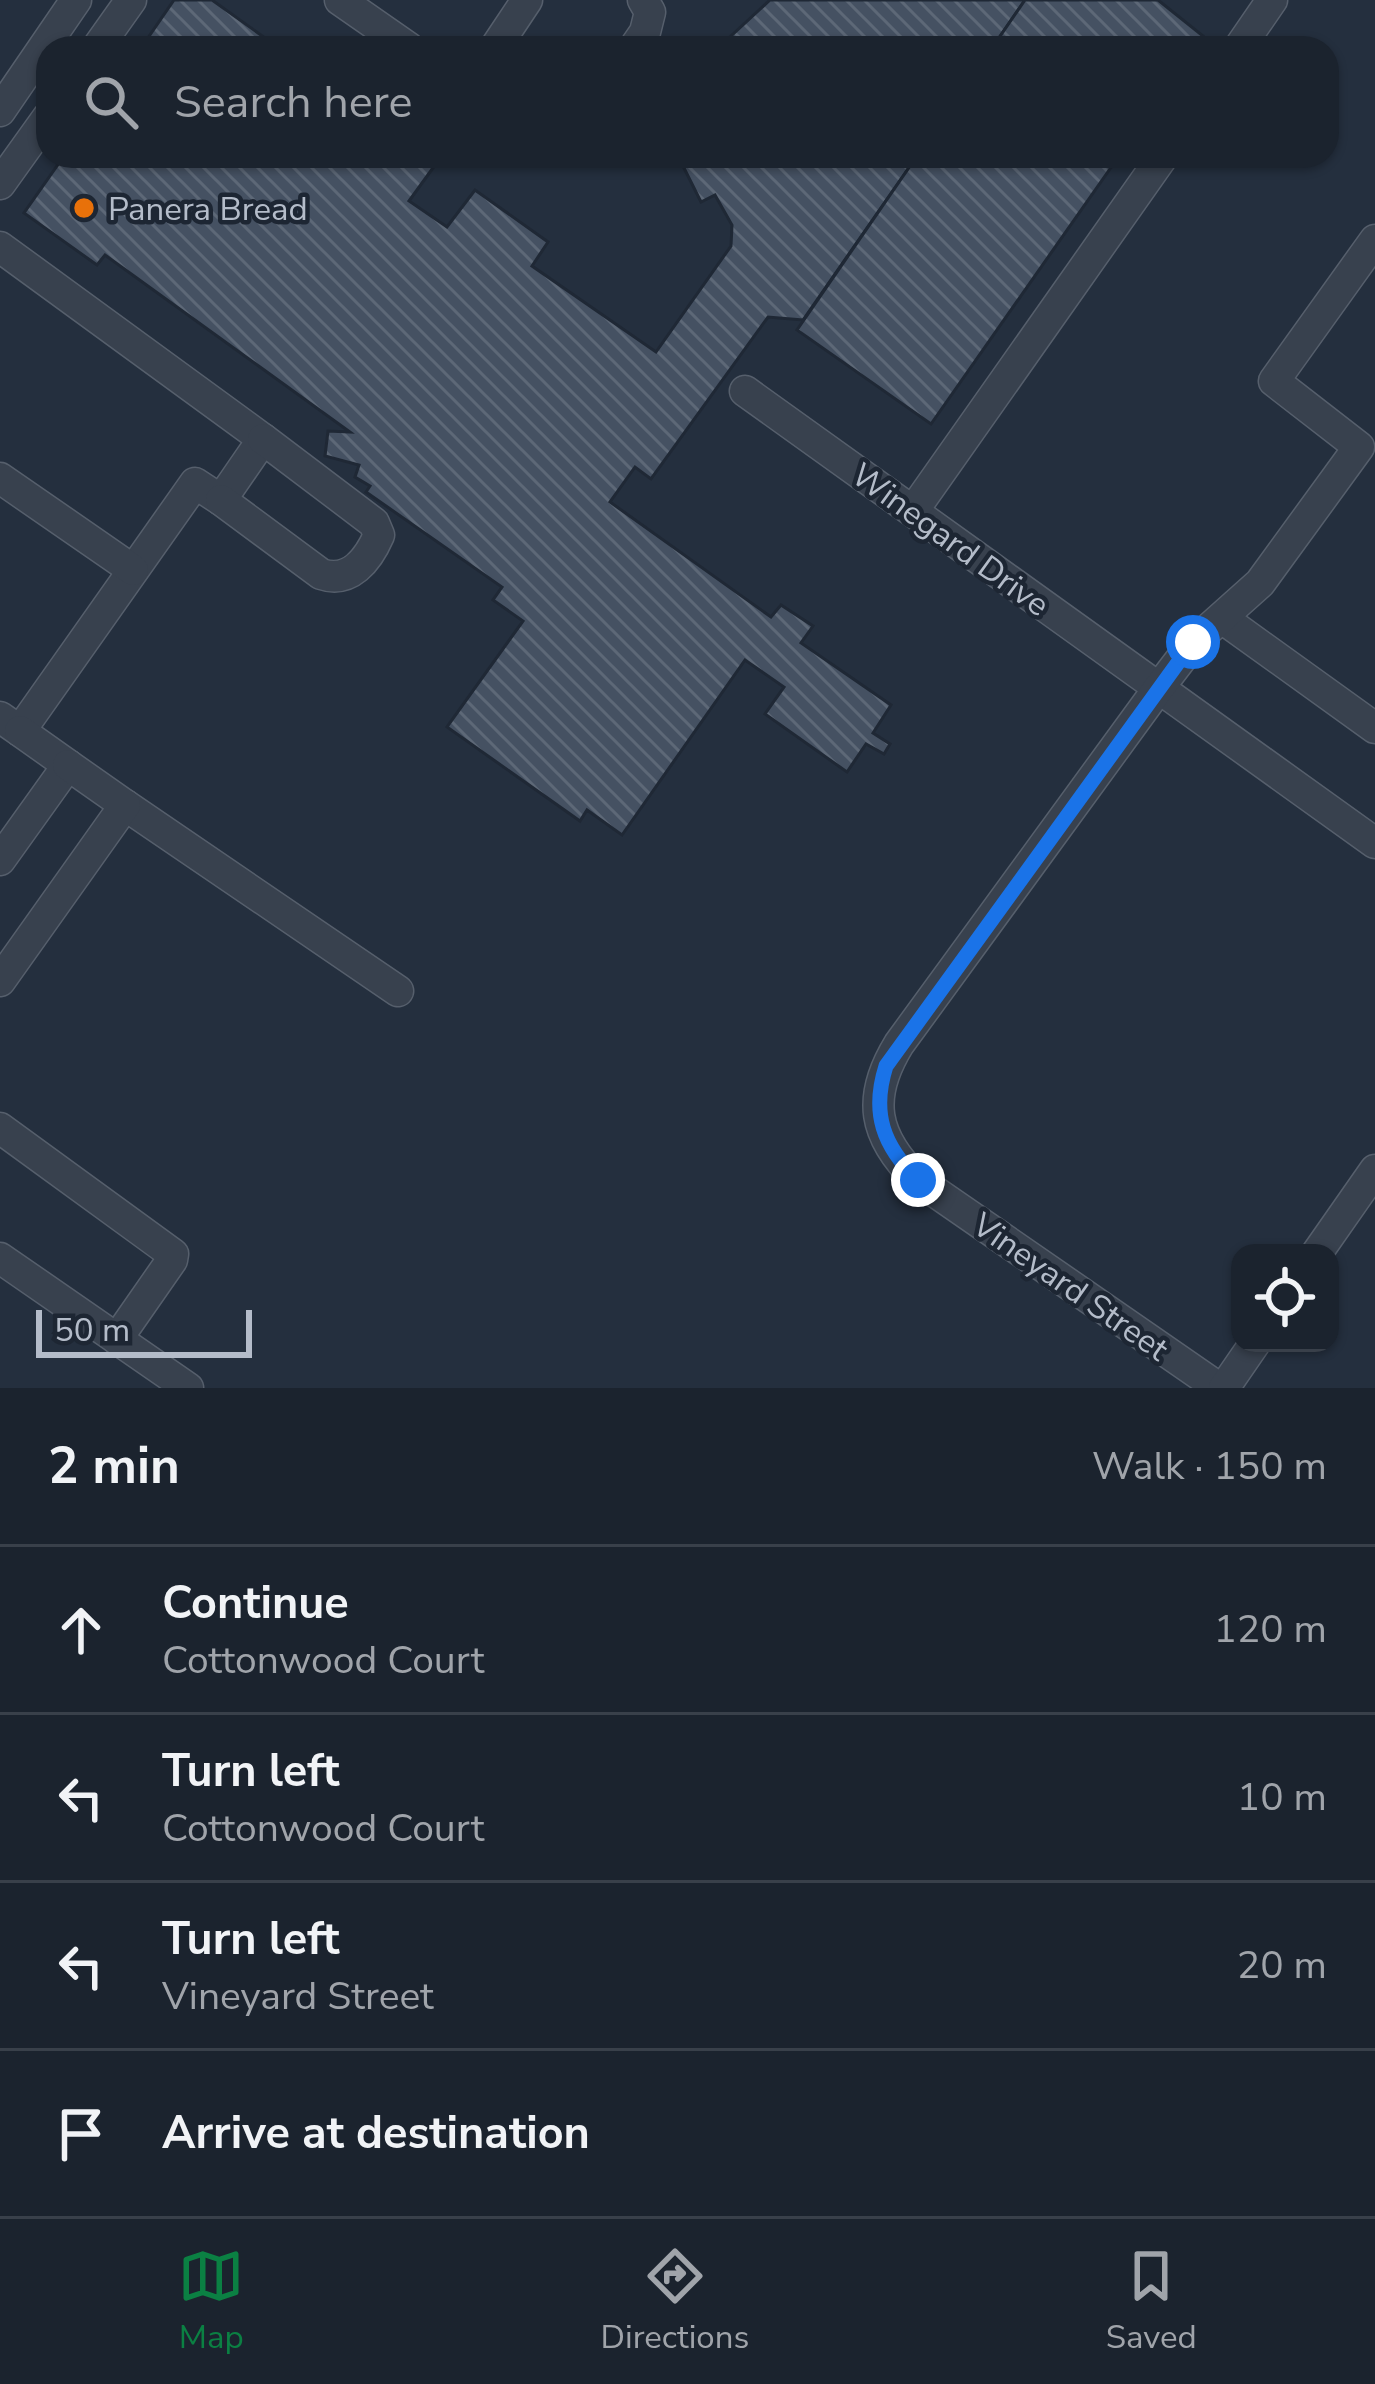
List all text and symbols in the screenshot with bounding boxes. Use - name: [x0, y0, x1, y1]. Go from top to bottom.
- search box: [36, 36, 1339, 168]
- icon: search: [78, 69, 144, 135]
- text: Search here: [174, 72, 413, 133]
- place label: Panera Bread: [108, 187, 308, 232]
- marker: Panera Bread: [71, 195, 97, 221]
- street label: Winegard Drive: [842, 453, 1058, 627]
- route start: [1166, 615, 1220, 669]
- route end: [891, 1153, 945, 1207]
- street label: Vineyard Street: [962, 1202, 1178, 1372]
- map controls: [1231, 1244, 1339, 1352]
- button: locate: [1231, 1244, 1339, 1352]
- scale bar: [36, 1304, 252, 1357]
- text: 50 m: [54, 1308, 130, 1353]
- text: 2 min: [48, 1431, 180, 1501]
- text: Walk · 150 m: [1092, 1440, 1327, 1493]
- text: Continue: [162, 1573, 349, 1634]
- icon: ahead: [48, 1597, 114, 1663]
- text: 120 m: [1213, 1603, 1327, 1656]
- text: Cottonwood Court: [162, 1634, 484, 1687]
- text: Turn left: [162, 1741, 340, 1802]
- icon: left: [48, 1765, 114, 1831]
- text: 10 m: [1237, 1771, 1327, 1824]
- text: Cottonwood Court: [162, 1802, 484, 1855]
- text: Turn left: [162, 1909, 340, 1970]
- icon: left: [48, 1933, 114, 1999]
- text: 20 m: [1237, 1939, 1327, 1992]
- text: Vineyard Street: [162, 1970, 434, 2023]
- icon: arrive: [48, 2101, 114, 2167]
- text: Arrive at destination: [162, 2103, 590, 2164]
- tab: Map: [178, 2243, 244, 2360]
- tab: Directions: [601, 2243, 749, 2360]
- tab: Saved: [1106, 2243, 1197, 2360]

